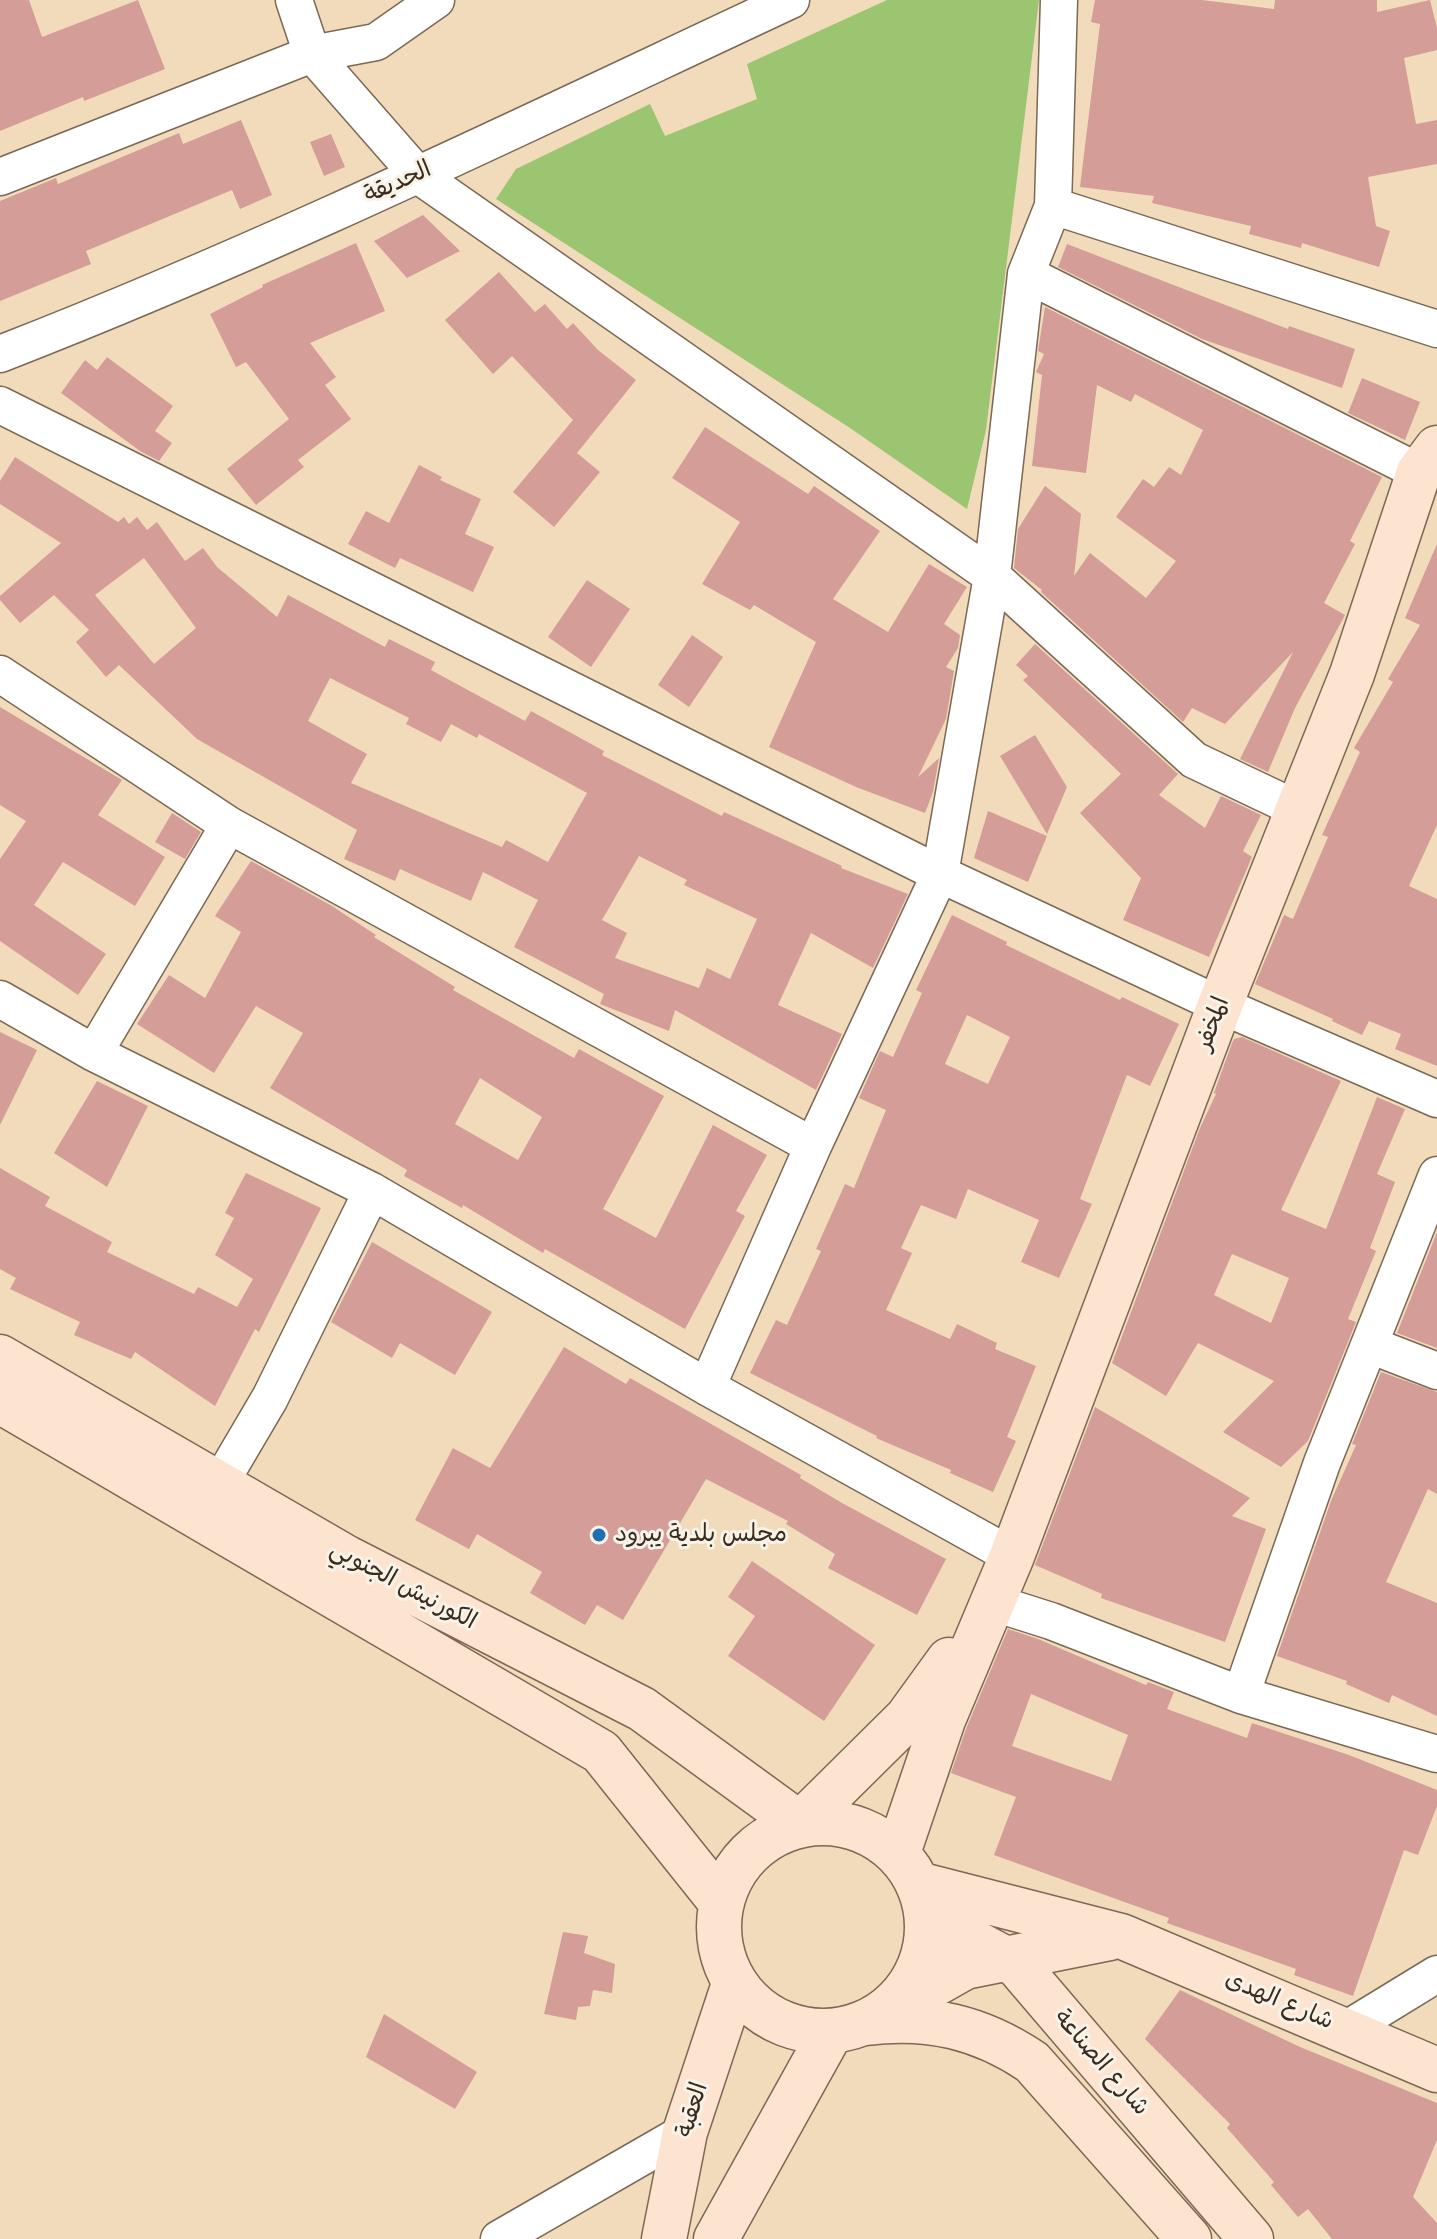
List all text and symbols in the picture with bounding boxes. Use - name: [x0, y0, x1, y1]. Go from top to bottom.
- street label: الحديقة: [360, 155, 436, 211]
- street label: المخفر: [1190, 993, 1236, 1055]
- place label: مجلس بلدية يبرود: [615, 1521, 787, 1549]
- marker: مجلس بلدية يبرود: [590, 1526, 608, 1544]
- street label: الكورنيش الجنوبي: [325, 1535, 481, 1637]
- street label: شارع الهدى: [1220, 1965, 1338, 2037]
- street label: شارع الصناعة: [1047, 2004, 1155, 2122]
- street label: العقبة: [671, 2079, 715, 2141]

